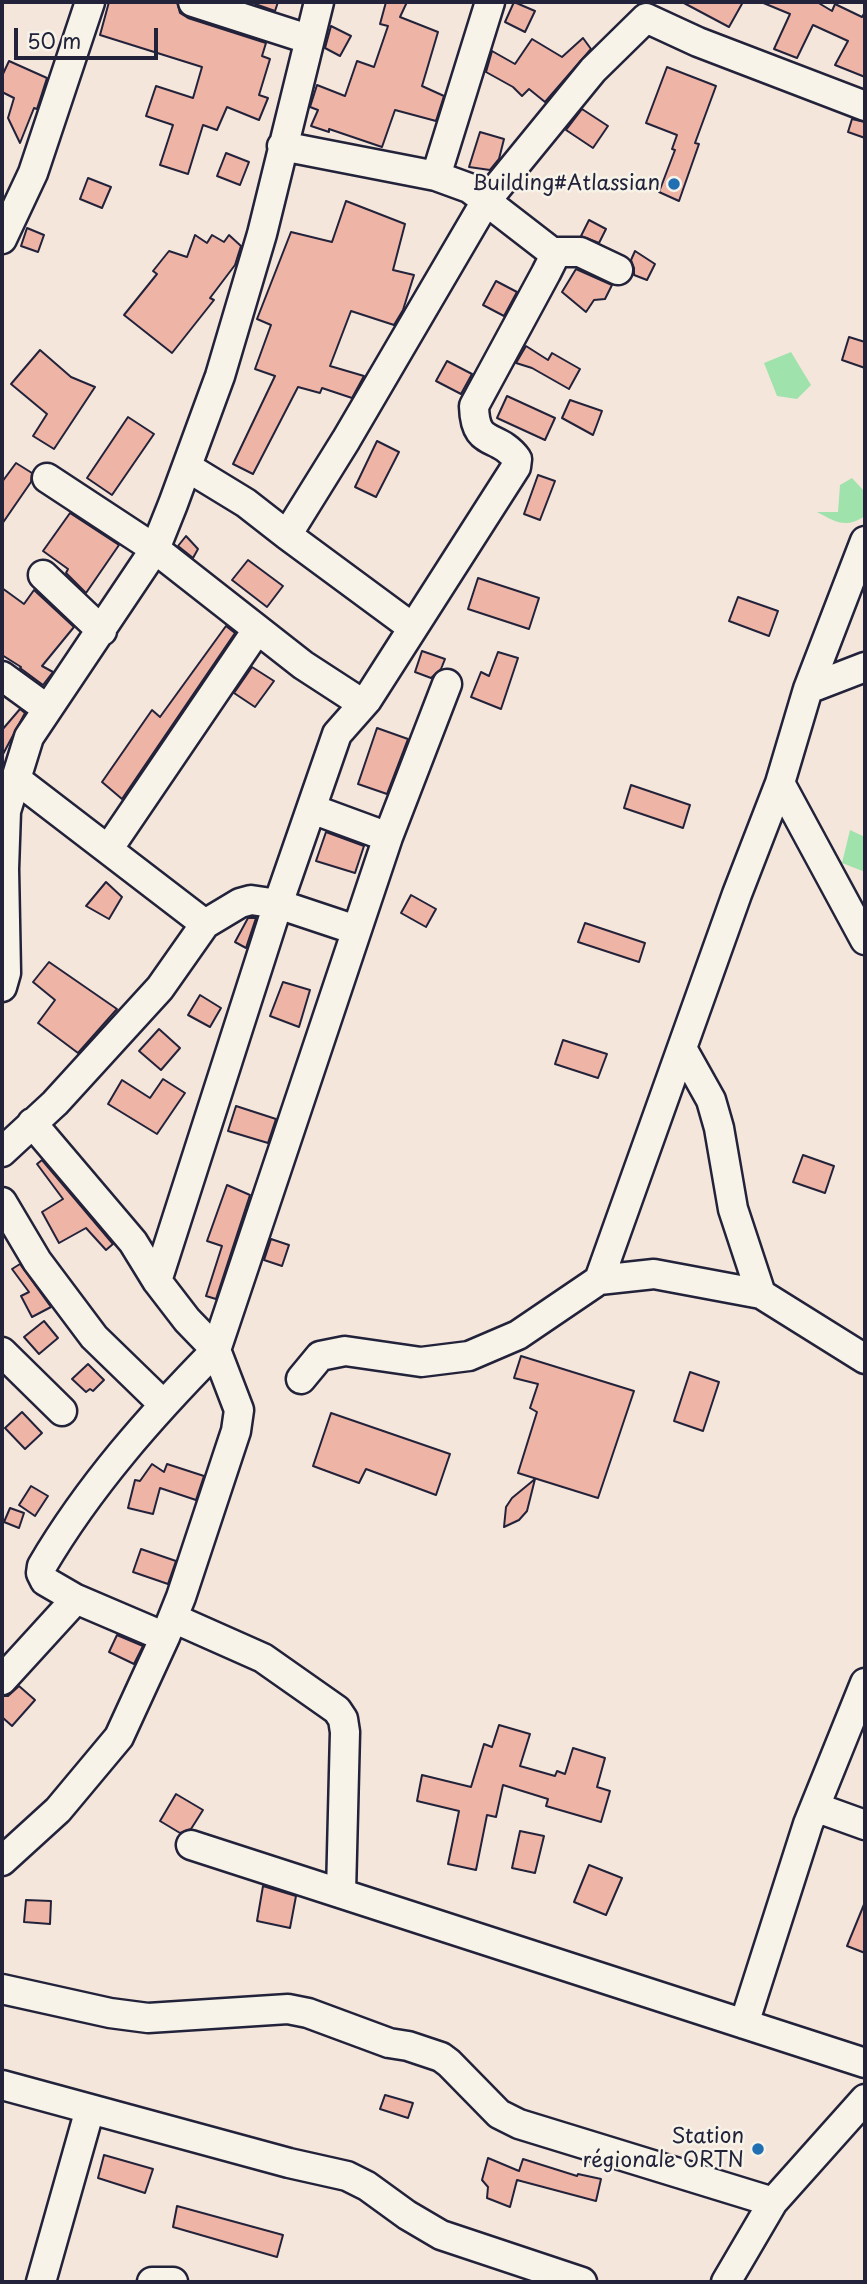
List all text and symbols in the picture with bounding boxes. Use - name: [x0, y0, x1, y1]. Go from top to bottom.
- scale bar: [18, 14, 161, 58]
- text: 50 m: [27, 24, 81, 56]
- place label: Building#Atlassian: [472, 171, 660, 197]
- marker: Building#Atlassian: [666, 176, 682, 192]
- place label: Station régionale ORTN: [582, 2124, 744, 2174]
- marker: Station régionale ORTN: [750, 2141, 766, 2157]

